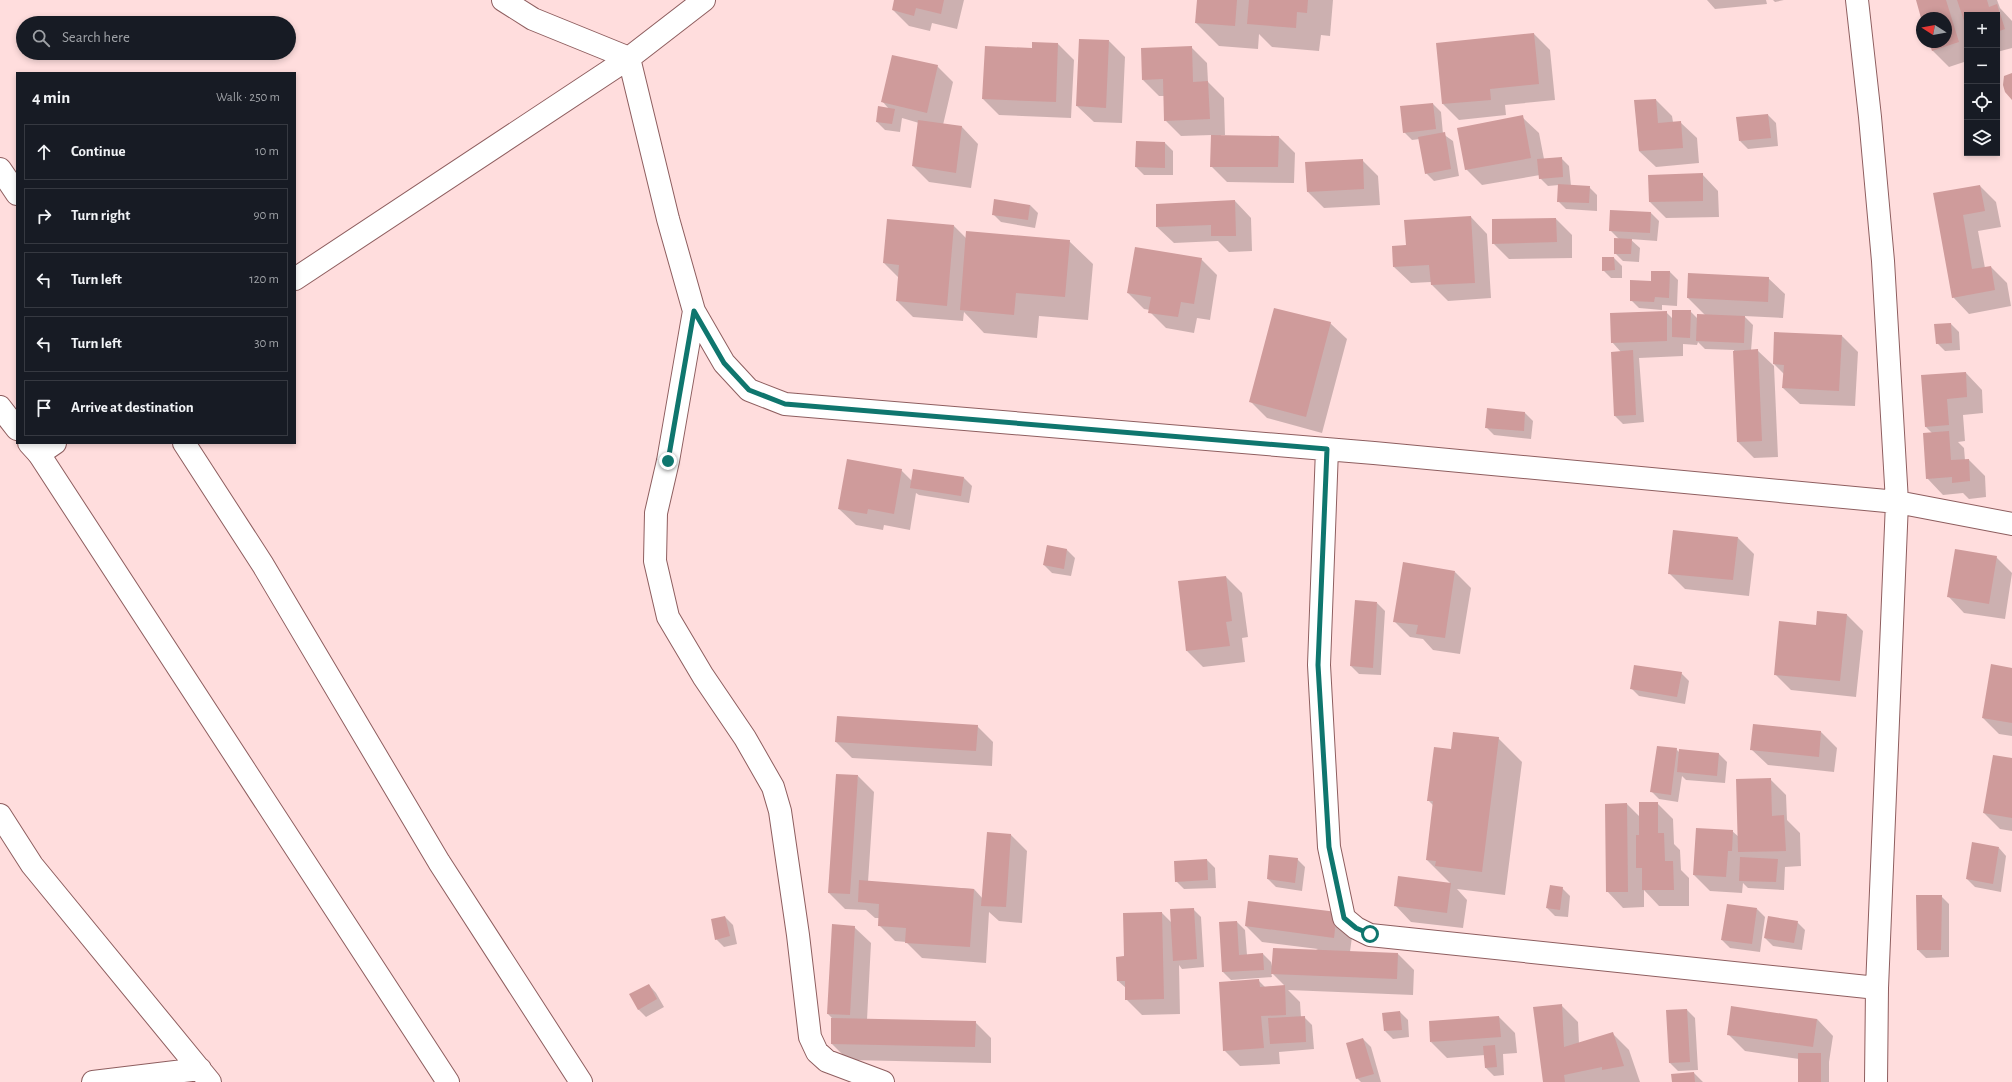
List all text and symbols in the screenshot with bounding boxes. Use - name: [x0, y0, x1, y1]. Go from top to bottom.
- north arrow: [1916, 12, 1952, 48]
- map controls: [1964, 12, 2000, 156]
- button: +: [1964, 12, 2000, 48]
- search box: [16, 16, 296, 60]
- icon: search: [30, 27, 52, 49]
- text: Search here: [62, 30, 130, 45]
- button: −: [1964, 48, 2000, 84]
- button: locate: [1964, 84, 2000, 120]
- text: 4 min: [32, 89, 70, 106]
- text: Walk · 250 m: [216, 91, 280, 104]
- button: layers: [1964, 120, 2000, 156]
- icon: ahead: [33, 141, 55, 163]
- text: Continue: [71, 144, 126, 159]
- text: 10 m: [255, 145, 279, 158]
- icon: right: [33, 205, 55, 227]
- text: Turn right: [71, 208, 130, 223]
- text: 90 m: [253, 209, 279, 222]
- icon: left: [33, 269, 55, 291]
- text: Turn left: [71, 272, 122, 287]
- text: 120 m: [249, 273, 279, 286]
- icon: left: [33, 333, 55, 355]
- text: Turn left: [71, 336, 122, 351]
- text: 30 m: [254, 337, 279, 350]
- icon: arrive: [33, 397, 55, 419]
- text: Arrive at destination: [71, 400, 194, 415]
- route end: [659, 452, 677, 470]
- route start: [1361, 925, 1379, 943]

